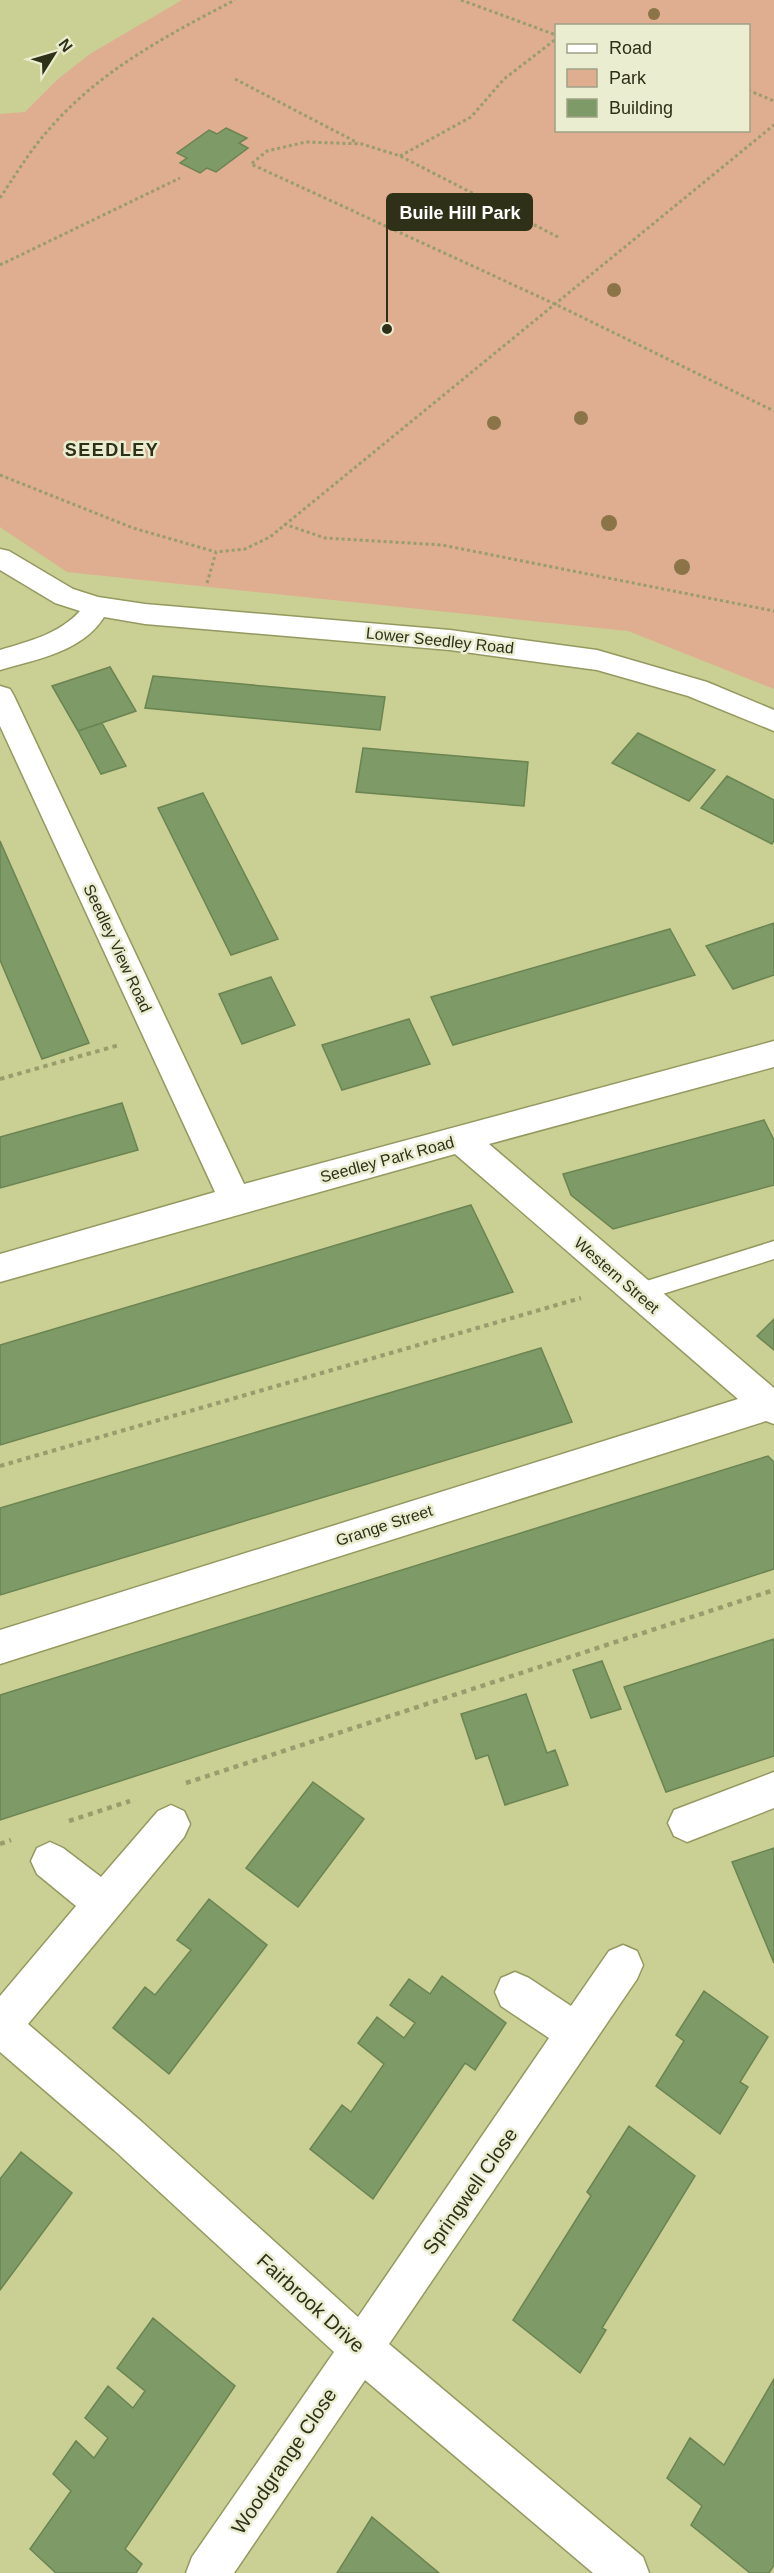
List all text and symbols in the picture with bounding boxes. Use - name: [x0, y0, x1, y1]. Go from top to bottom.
- north arrow: [24, 24, 84, 84]
- legend: [555, 24, 750, 132]
- text: N: [55, 36, 76, 55]
- text: Road: [609, 38, 652, 58]
- text: Park: [609, 68, 647, 88]
- text: Building: [609, 98, 673, 118]
- callout: Buile Hill Park: [387, 194, 532, 230]
- text: Buile Hill Park: [399, 203, 522, 223]
- district label: SEEDLEY: [65, 440, 159, 460]
- street label: Lower Seedley Road: [365, 624, 515, 657]
- street label: Seedley View Road: [80, 881, 155, 1015]
- street label: Seedley Park Road: [318, 1133, 456, 1186]
- street label: Western Street: [571, 1234, 663, 1317]
- street label: Grange Street: [334, 1502, 435, 1549]
- street label: Springwell Close: [418, 2124, 522, 2258]
- street label: Fairbrook Drive: [253, 2249, 369, 2357]
- street label: Woodgrange Close: [227, 2384, 341, 2538]

